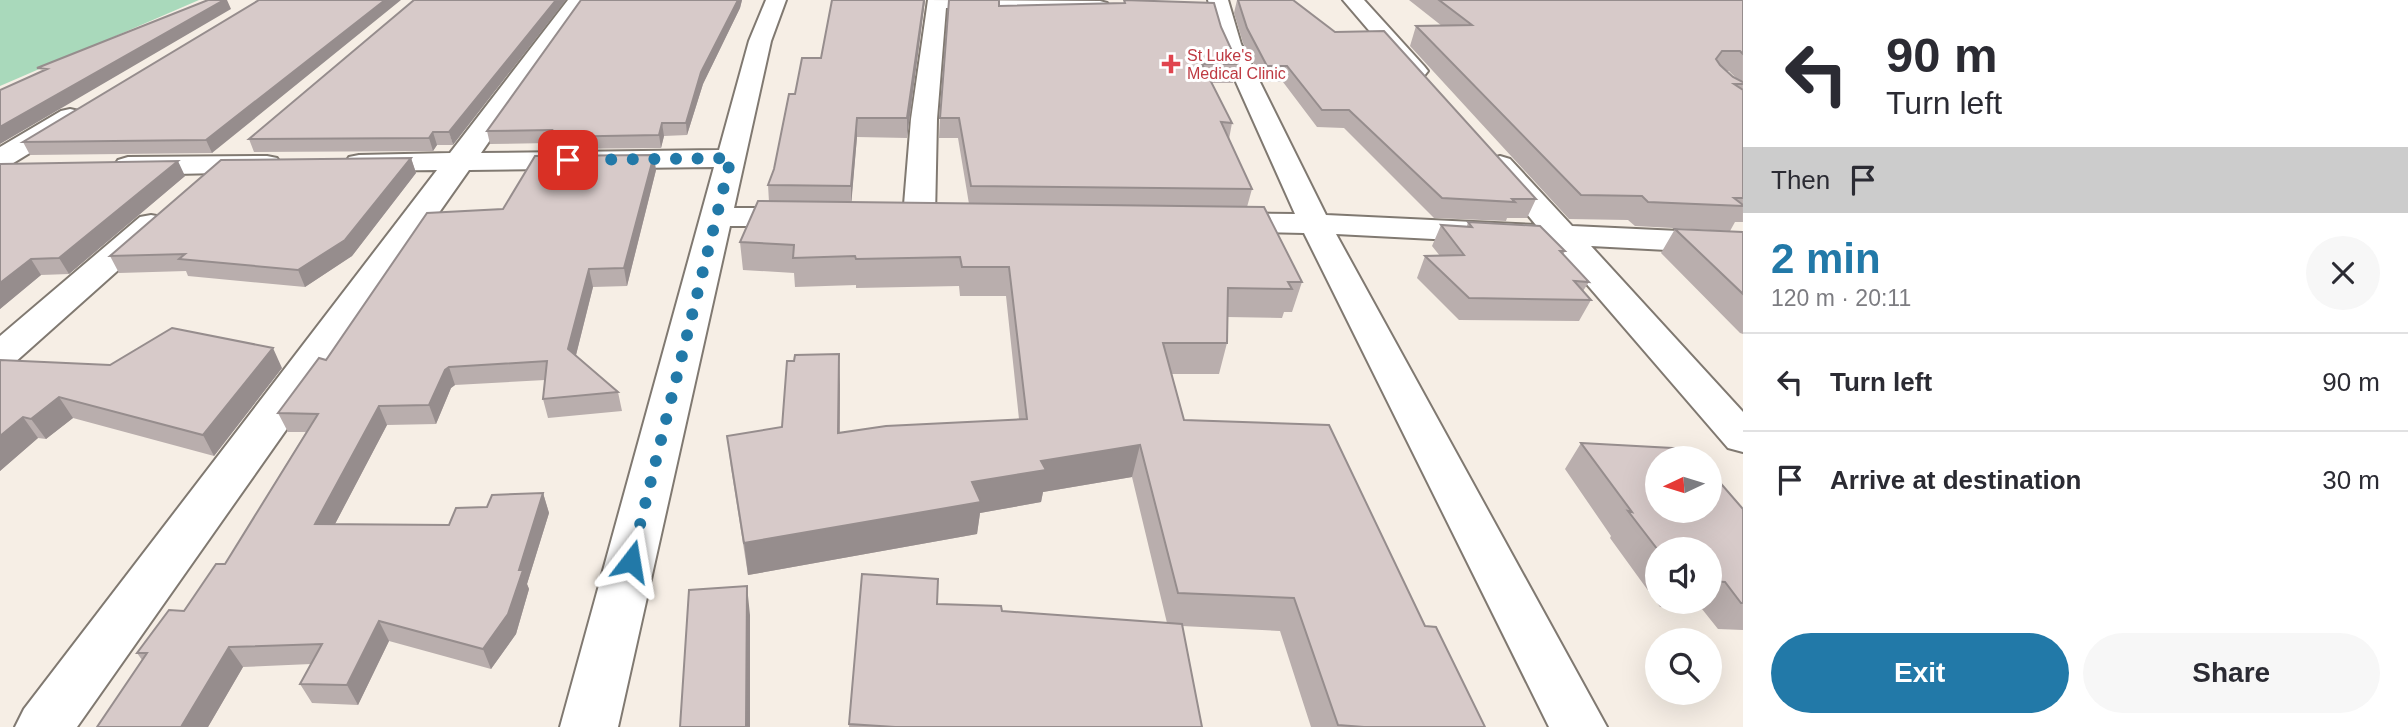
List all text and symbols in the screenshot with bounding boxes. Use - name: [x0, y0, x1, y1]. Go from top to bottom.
- icon: left: [1771, 28, 1862, 119]
- text: 90 m: [1886, 28, 1998, 82]
- place label: St Luke's Medical Clinic: [1187, 47, 1286, 82]
- marker: St Luke's Medical Clinic: [1161, 54, 1181, 74]
- text: Turn left: [1886, 85, 2002, 121]
- pin: [538, 130, 598, 190]
- icon: arrive: [549, 141, 587, 179]
- icon: arrive: [1844, 161, 1882, 199]
- text: Then: [1771, 165, 1830, 195]
- text: 2 min: [1771, 235, 1881, 282]
- button: close: [2306, 236, 2380, 310]
- text: 120 m · 20:11: [1771, 285, 1911, 311]
- icon: left: [1771, 363, 1809, 401]
- text: Turn left: [1830, 367, 1932, 397]
- text: 90 m: [2322, 367, 2380, 397]
- north arrow: [1645, 446, 1722, 523]
- map controls: [1645, 446, 1722, 705]
- icon: arrive: [1771, 461, 1809, 499]
- text: Arrive at destination: [1830, 465, 2081, 495]
- text: 30 m: [2322, 465, 2380, 495]
- position arrow: [594, 524, 668, 598]
- button: sound: [1645, 537, 1722, 614]
- button: search: [1645, 628, 1722, 705]
- button: Exit: [1771, 633, 2069, 713]
- button: Share: [2083, 633, 2380, 713]

